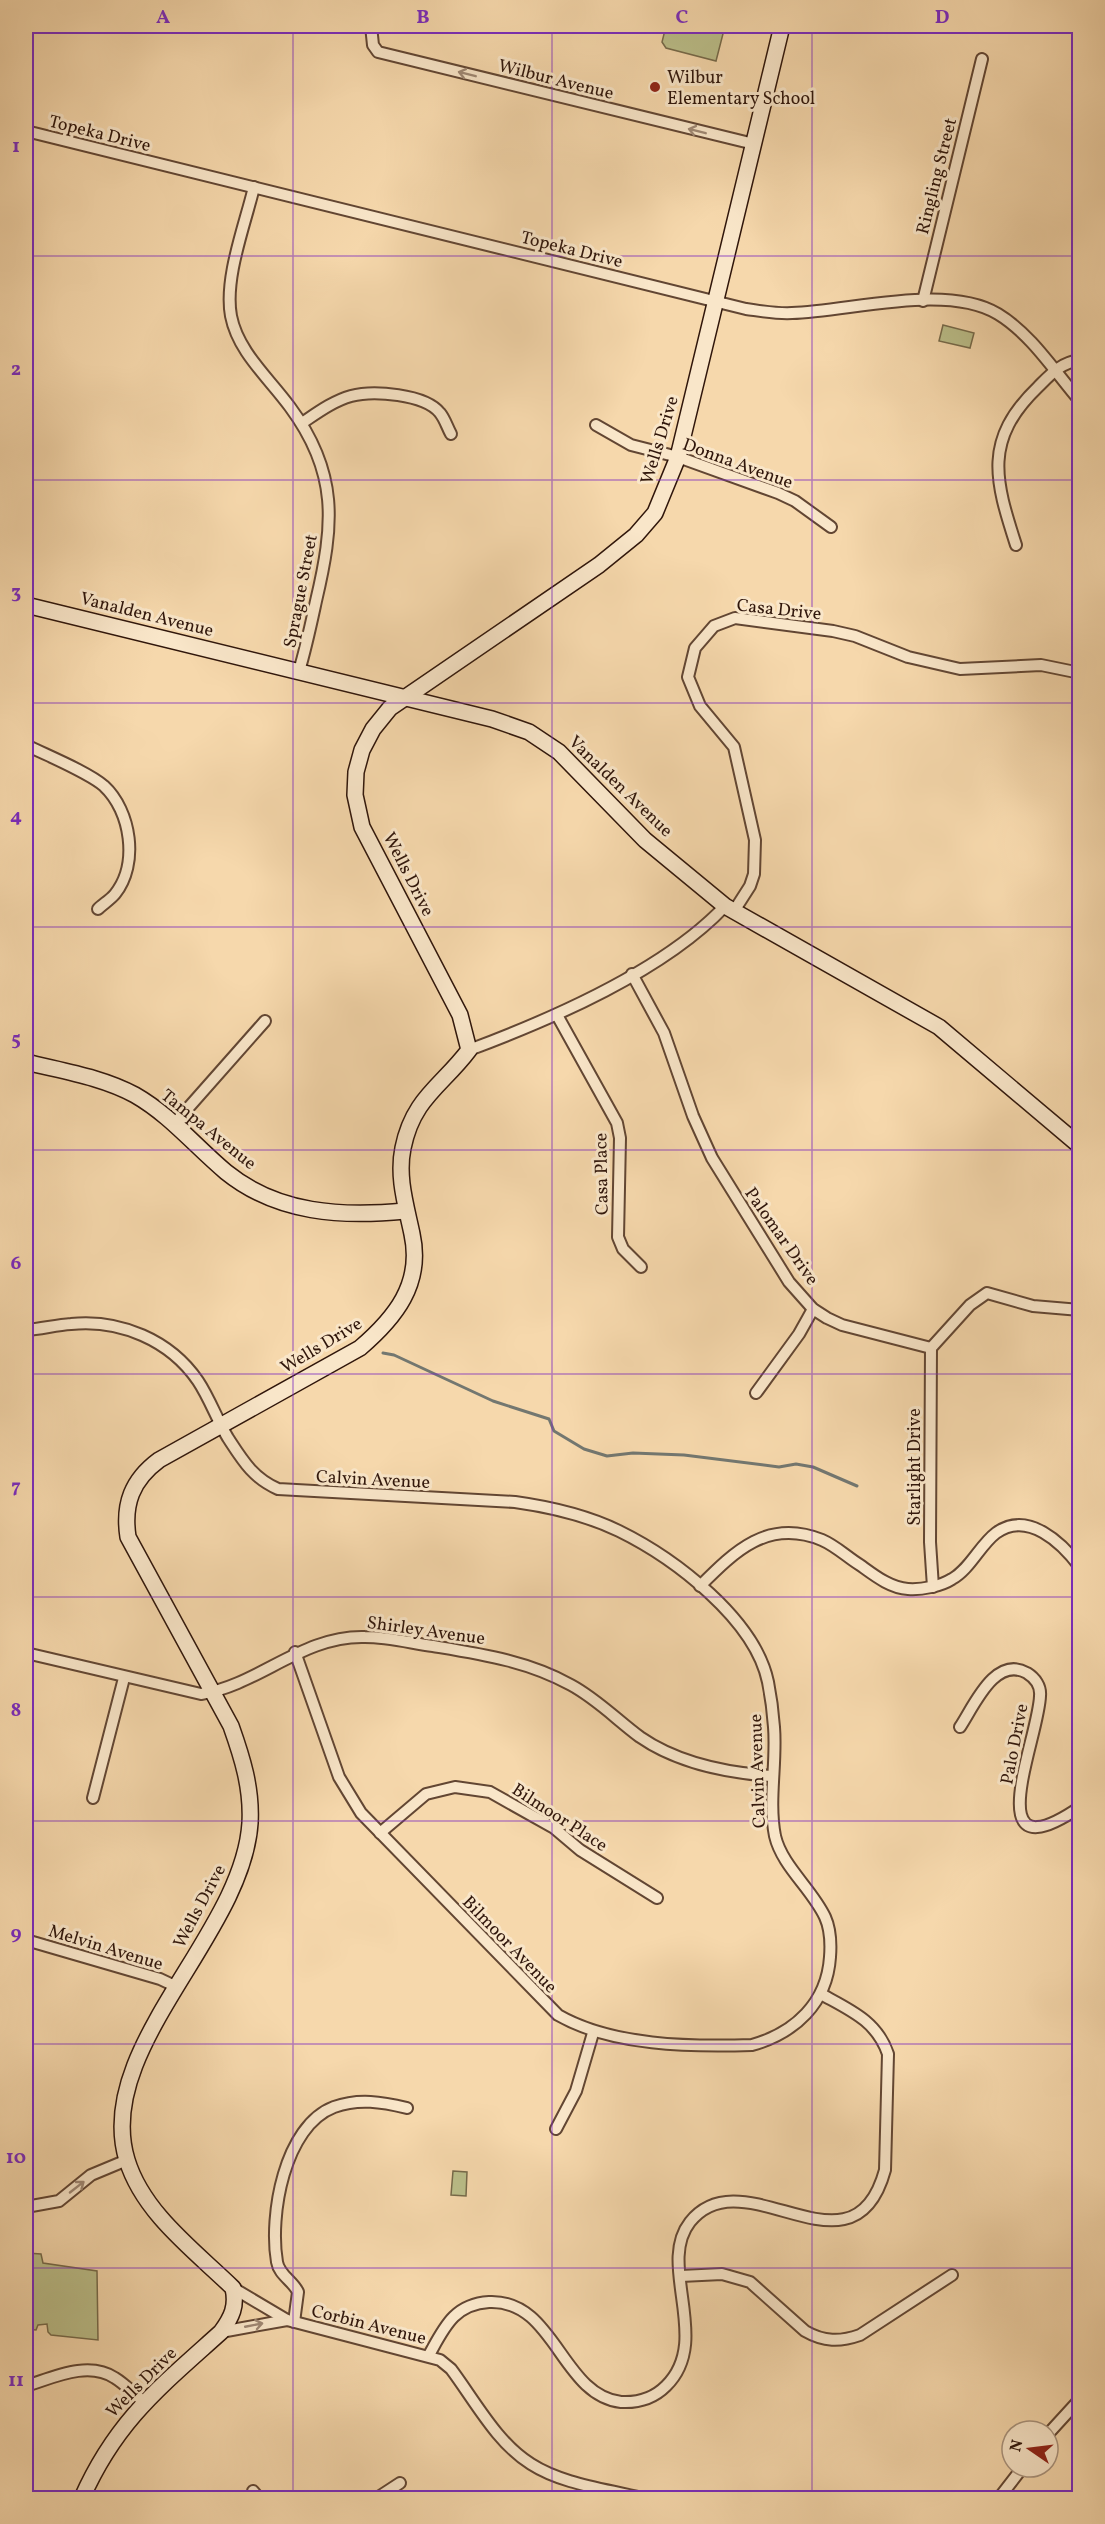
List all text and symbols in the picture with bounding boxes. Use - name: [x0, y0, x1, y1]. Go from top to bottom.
- text: A: [156, 4, 170, 32]
- text: B: [416, 4, 430, 32]
- text: C: [676, 4, 689, 32]
- text: D: [935, 4, 949, 32]
- street label: Wilbur Avenue: [495, 54, 616, 107]
- place label: Wilbur Elementary School: [667, 66, 815, 112]
- one-way arrow: [457, 67, 476, 79]
- marker: Wilbur Elementary School: [648, 80, 662, 94]
- street label: Topeka Drive: [46, 110, 153, 159]
- street label: Ringling Street: [911, 116, 964, 237]
- one-way arrow: [688, 124, 707, 136]
- text: 1: [12, 133, 20, 161]
- street label: Topeka Drive: [518, 226, 625, 275]
- text: 2: [11, 356, 21, 384]
- street label: Wells Drive: [635, 393, 686, 488]
- street label: Donna Avenue: [679, 433, 796, 496]
- street label: Sprague Street: [278, 532, 325, 650]
- text: 3: [11, 579, 21, 607]
- street label: Vanalden Avenue: [77, 587, 216, 644]
- street label: Casa Drive: [735, 594, 822, 627]
- street label: Vanalden Avenue: [562, 731, 678, 844]
- text: 4: [10, 803, 22, 831]
- street label: Wells Drive: [376, 828, 439, 921]
- text: 5: [11, 1026, 21, 1054]
- street label: Tampa Avenue: [155, 1084, 261, 1176]
- street label: Casa Place: [589, 1133, 616, 1215]
- street label: Palomar Drive: [738, 1183, 824, 1291]
- text: 6: [11, 1250, 22, 1278]
- street label: Wells Drive: [276, 1312, 367, 1380]
- street label: Starlight Drive: [903, 1408, 928, 1526]
- street label: Calvin Avenue: [315, 1465, 431, 1496]
- text: 7: [11, 1473, 21, 1501]
- street label: Shirley Avenue: [365, 1611, 486, 1652]
- text: 8: [11, 1697, 21, 1725]
- street label: Palo Drive: [995, 1702, 1036, 1787]
- street label: Calvin Avenue: [744, 1713, 773, 1828]
- street label: Bilmoor Place: [506, 1778, 612, 1859]
- street label: Wells Drive: [168, 1861, 233, 1953]
- street label: Bilmoor Avenue: [456, 1891, 562, 1999]
- street label: Melvin Avenue: [45, 1919, 166, 1978]
- text: 9: [10, 1920, 22, 1948]
- text: 10: [6, 2144, 26, 2172]
- one-way arrow: [69, 2180, 85, 2193]
- street label: Corbin Avenue: [309, 2299, 429, 2352]
- one-way arrow: [243, 2319, 263, 2330]
- street label: Wells Drive: [101, 2342, 183, 2424]
- text: 11: [8, 2367, 24, 2395]
- north arrow: [1000, 2419, 1060, 2479]
- text: N: [1005, 2437, 1030, 2454]

